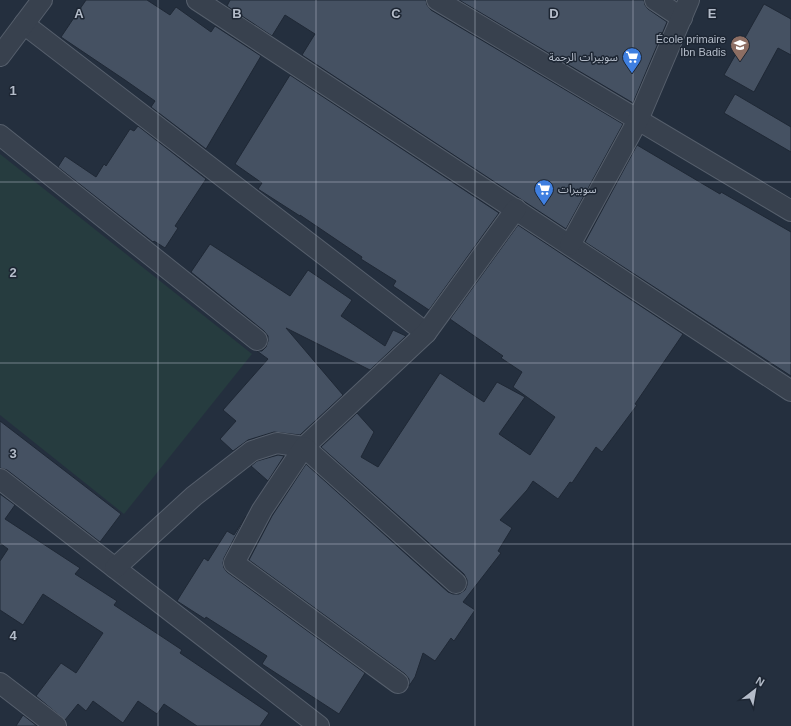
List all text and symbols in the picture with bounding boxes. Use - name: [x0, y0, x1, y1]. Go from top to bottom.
- text: A: [74, 6, 84, 21]
- text: B: [232, 6, 242, 21]
- text: C: [391, 6, 401, 21]
- text: D: [549, 6, 559, 21]
- text: E: [708, 6, 717, 21]
- place label: École primaire Ibn Badis: [656, 33, 726, 58]
- school or university icon: École primaire Ibn Badis: [729, 34, 751, 62]
- supermarket icon: سوبيرات الرحمة: [621, 46, 643, 74]
- place label: سوبيرات الرحمة: [549, 51, 618, 64]
- text: 1: [9, 83, 17, 98]
- supermarket icon: سوبيرات: [533, 178, 555, 206]
- place label: سوبيرات: [558, 183, 597, 196]
- text: 2: [9, 265, 17, 280]
- text: 3: [9, 446, 17, 461]
- text: 4: [9, 628, 17, 643]
- north arrow: [735, 670, 775, 710]
- text: N: [754, 674, 767, 689]

